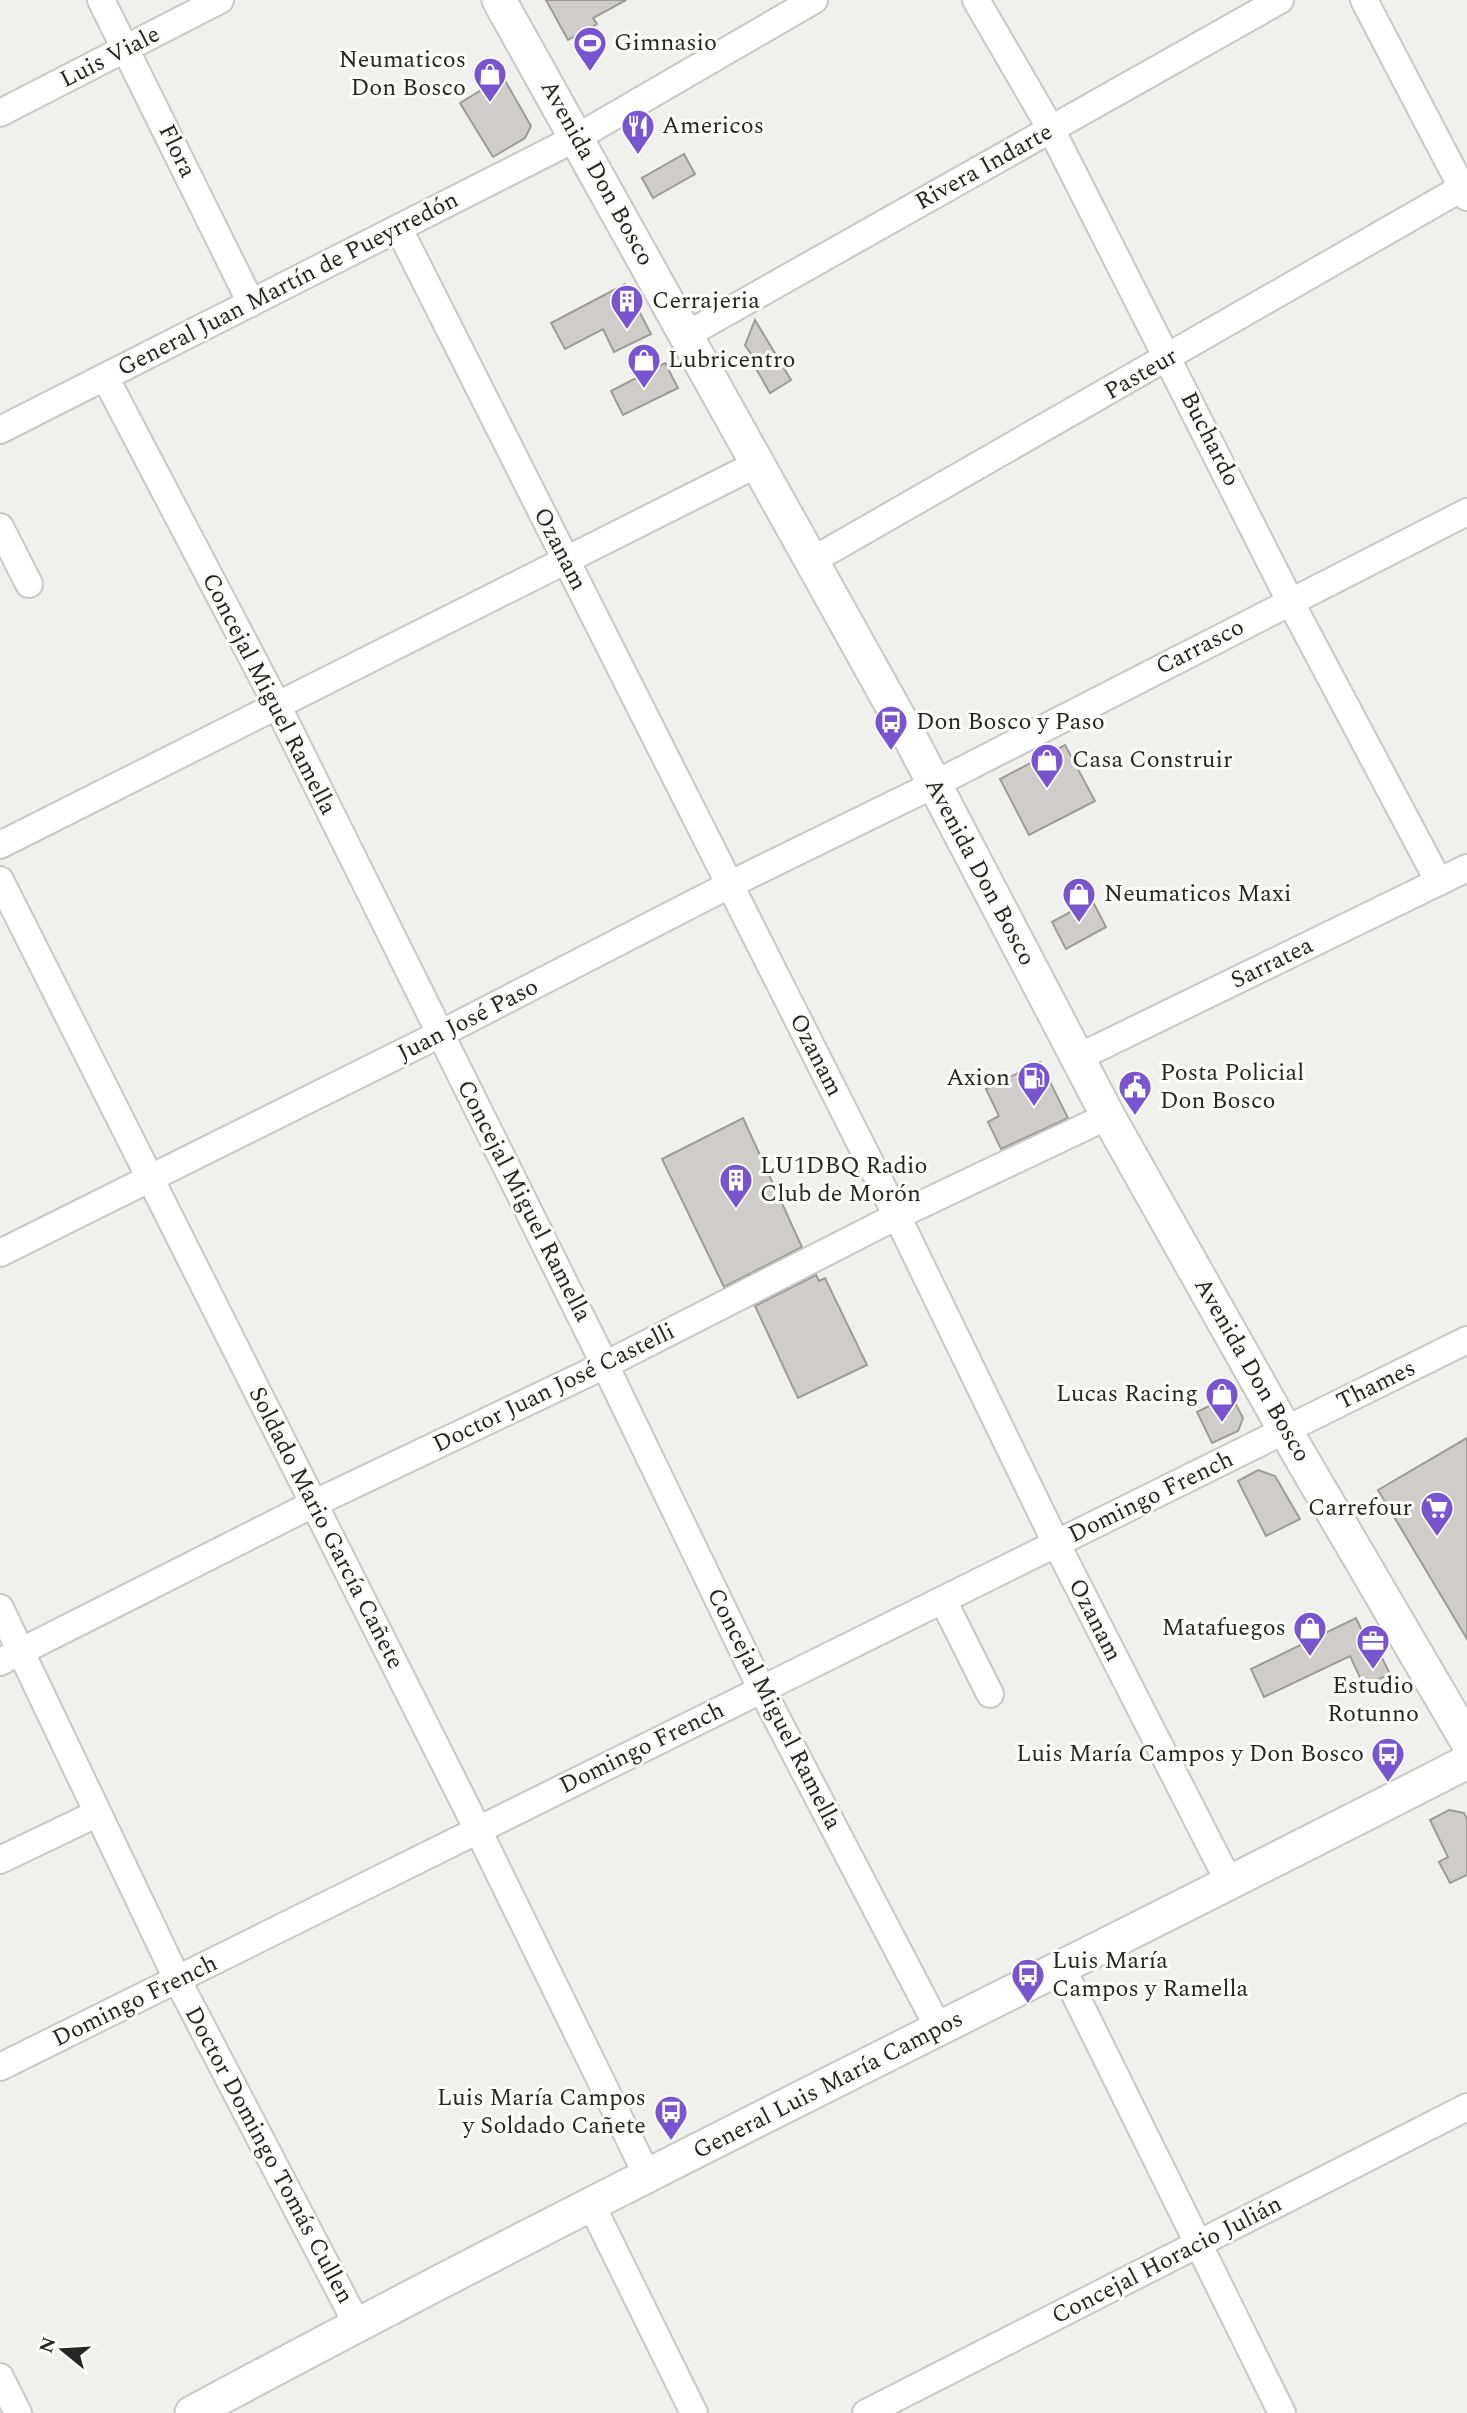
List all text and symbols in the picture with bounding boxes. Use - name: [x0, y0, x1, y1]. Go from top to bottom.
- street label: Luis Viale: [54, 16, 166, 98]
- sports icon: Gimnasio: [571, 24, 609, 73]
- place label: Gimnasio: [614, 25, 717, 61]
- place label: Neumaticos Don Bosco: [339, 42, 466, 106]
- shop icon: Neumaticos Don Bosco: [471, 55, 509, 104]
- street label: Avenida Don Bosco: [531, 73, 663, 273]
- restaurant icon: Americos: [619, 107, 657, 156]
- place label: Americos: [662, 108, 764, 144]
- street label: Rivera Indarte: [909, 114, 1059, 220]
- street label: Flora: [149, 118, 206, 184]
- street label: General Juan Martín de Pueyrredón: [111, 182, 465, 386]
- building icon: Cerrajeria: [608, 282, 646, 331]
- place label: Cerrajeria: [652, 283, 760, 319]
- street label: Pasteur: [1097, 338, 1185, 410]
- shop icon: Lubricentro: [625, 341, 663, 390]
- place label: Lubricentro: [668, 342, 795, 378]
- street label: Buchardo: [1171, 385, 1249, 493]
- street label: Ozanam: [524, 501, 596, 597]
- street label: Concejal Miguel Ramella: [192, 567, 346, 822]
- street label: Carrasco: [1149, 609, 1251, 685]
- bus stop icon: Don Bosco y Paso: [872, 703, 910, 752]
- place label: Don Bosco y Paso: [916, 704, 1105, 740]
- shop icon: Casa Construir: [1028, 741, 1066, 790]
- place label: Casa Construir: [1072, 742, 1233, 778]
- street label: Avenida Don Bosco: [915, 772, 1045, 972]
- shop icon: Neumaticos Maxi: [1060, 875, 1098, 924]
- place label: Neumaticos Maxi: [1104, 876, 1291, 912]
- street label: Sarratea: [1225, 927, 1320, 998]
- street label: Juan José Paso: [391, 969, 545, 1071]
- street label: Ozanam: [780, 1007, 852, 1103]
- place label: Posta Policial Don Bosco: [1160, 1055, 1304, 1119]
- fuel station icon: Axion: [1015, 1059, 1053, 1108]
- place label: Axion: [946, 1060, 1010, 1096]
- public building icon: Posta Policial Don Bosco: [1116, 1068, 1154, 1117]
- street label: Concejal Miguel Ramella: [447, 1074, 601, 1329]
- place label: LU1DBQ Radio Club de Morón: [760, 1148, 927, 1212]
- building icon: LU1DBQ Radio Club de Morón: [717, 1161, 755, 1210]
- street label: Avenida Don Bosco: [1184, 1271, 1320, 1469]
- street label: Doctor Juan José Castelli: [427, 1314, 681, 1462]
- street label: Thames: [1330, 1350, 1422, 1420]
- shop icon: Lucas Racing: [1203, 1375, 1241, 1424]
- place label: Lucas Racing: [1056, 1376, 1198, 1412]
- street label: Soldado Mario García Cañete: [239, 1380, 413, 1676]
- street label: Domingo French: [1062, 1441, 1240, 1553]
- supermarket icon: Carrefour: [1418, 1489, 1456, 1538]
- place label: Carrefour: [1308, 1490, 1412, 1526]
- street label: Ozanam: [1059, 1572, 1131, 1668]
- street label: Concejal Miguel Ramella: [697, 1582, 851, 1837]
- shop icon: Matafuegos: [1291, 1609, 1329, 1658]
- place label: Matafuegos: [1162, 1610, 1286, 1646]
- office icon: Estudio Rotunno: [1354, 1622, 1392, 1671]
- place label: Estudio Rotunno: [1327, 1668, 1419, 1732]
- street label: Domingo French: [553, 1692, 731, 1804]
- bus stop icon: Luis María Campos y Don Bosco: [1369, 1735, 1407, 1784]
- place label: Luis María Campos y Don Bosco: [1016, 1736, 1364, 1772]
- place label: Luis María Campos y Ramella: [1052, 1943, 1249, 2007]
- street label: Domingo French: [46, 1945, 224, 2057]
- bus stop icon: Luis María Campos y Ramella: [1009, 1956, 1047, 2005]
- street label: Doctor Domingo Tomás Cullen: [175, 2000, 363, 2310]
- street label: General Luis María Campos: [687, 2001, 969, 2169]
- place label: Luis María Campos y Soldado Cañete: [437, 2080, 646, 2144]
- bus stop icon: Luis María Campos y Soldado Cañete: [652, 2093, 690, 2142]
- street label: Concejal Horacio Julián: [1045, 2186, 1289, 2334]
- north arrow: [28, 2315, 98, 2385]
- text: N: [32, 2333, 64, 2357]

